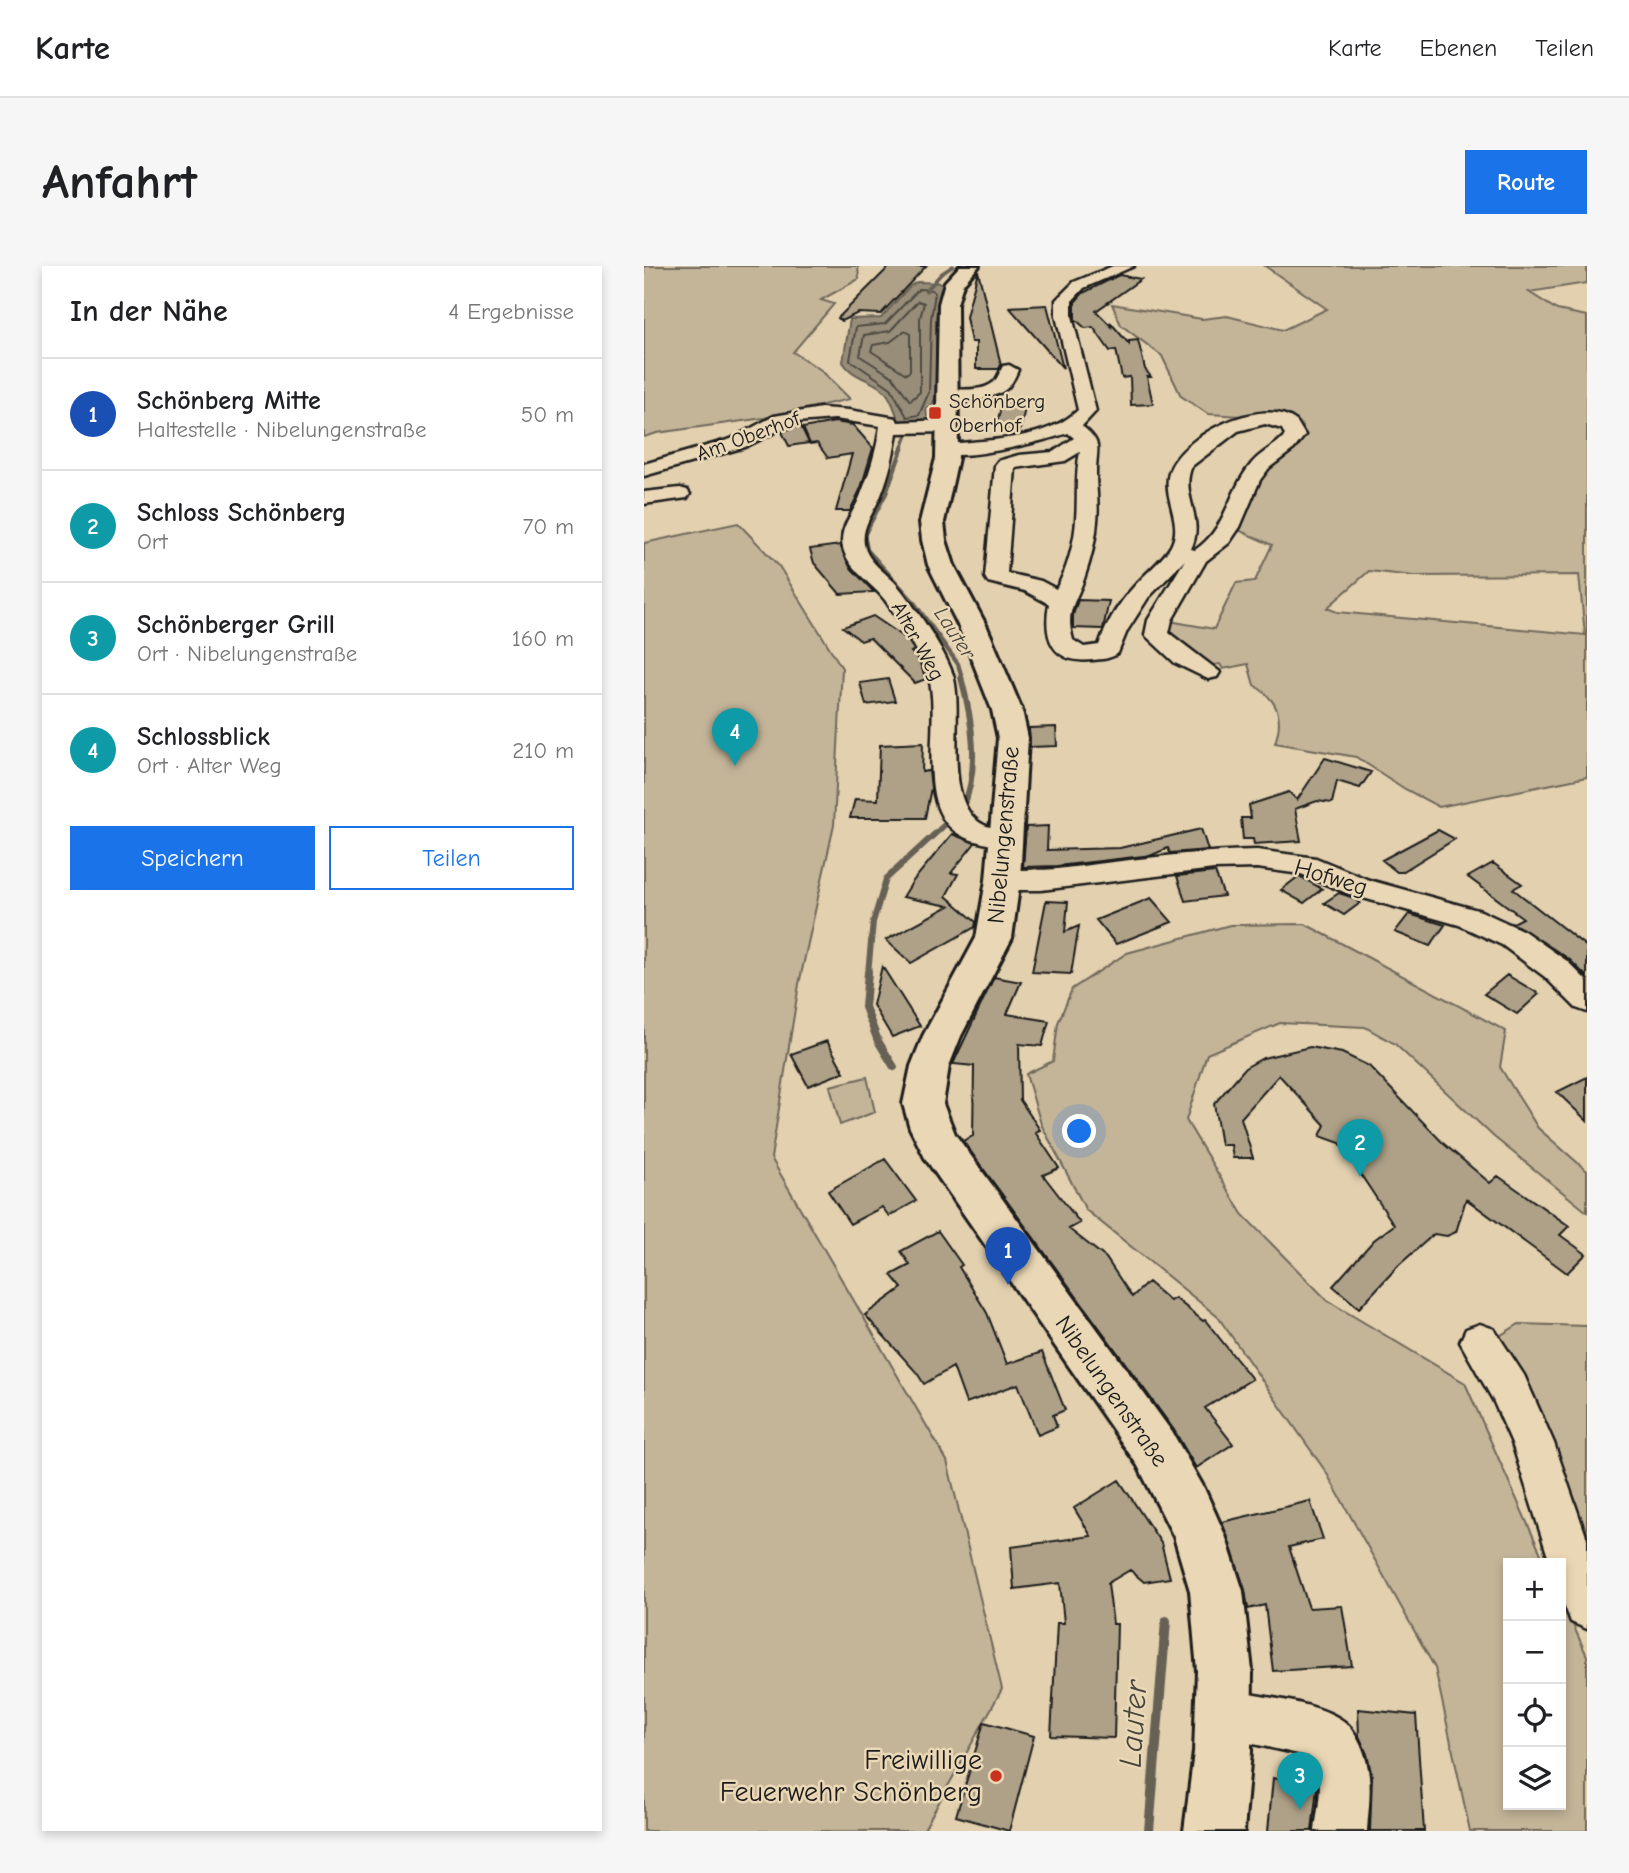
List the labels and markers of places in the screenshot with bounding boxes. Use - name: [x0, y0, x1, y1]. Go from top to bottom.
- place label: Schönberg Oberhof: [949, 389, 1045, 437]
- marker: Schönberg Oberhof: [927, 405, 943, 421]
- pin: 4: [712, 708, 758, 766]
- pin: 2: [1337, 1119, 1383, 1177]
- pin: 1: [985, 1227, 1031, 1285]
- place label: Freiwillige Feuerwehr Schönberg: [720, 1744, 982, 1808]
- pin: 3: [1277, 1752, 1323, 1810]
- marker: Freiwillige Feuerwehr Schönberg: [988, 1768, 1004, 1784]

